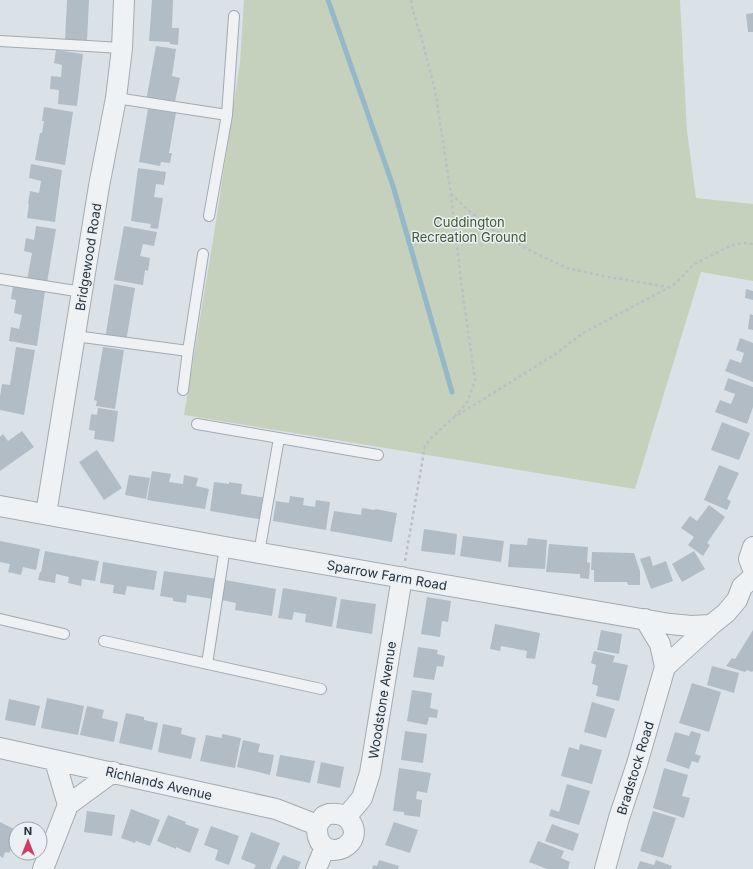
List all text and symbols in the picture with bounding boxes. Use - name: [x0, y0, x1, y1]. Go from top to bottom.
- street label: Bridgewood Road: [72, 202, 104, 312]
- park label: Cuddington Recreation Ground: [412, 214, 526, 245]
- street label: Sparrow Farm Road: [326, 557, 448, 593]
- street label: Woodstone Avenue: [365, 640, 399, 760]
- street label: Bradstock Road: [613, 719, 657, 817]
- street label: Richlands Avenue: [104, 763, 214, 803]
- north arrow: [8, 821, 48, 861]
- text: N: [24, 824, 32, 838]

